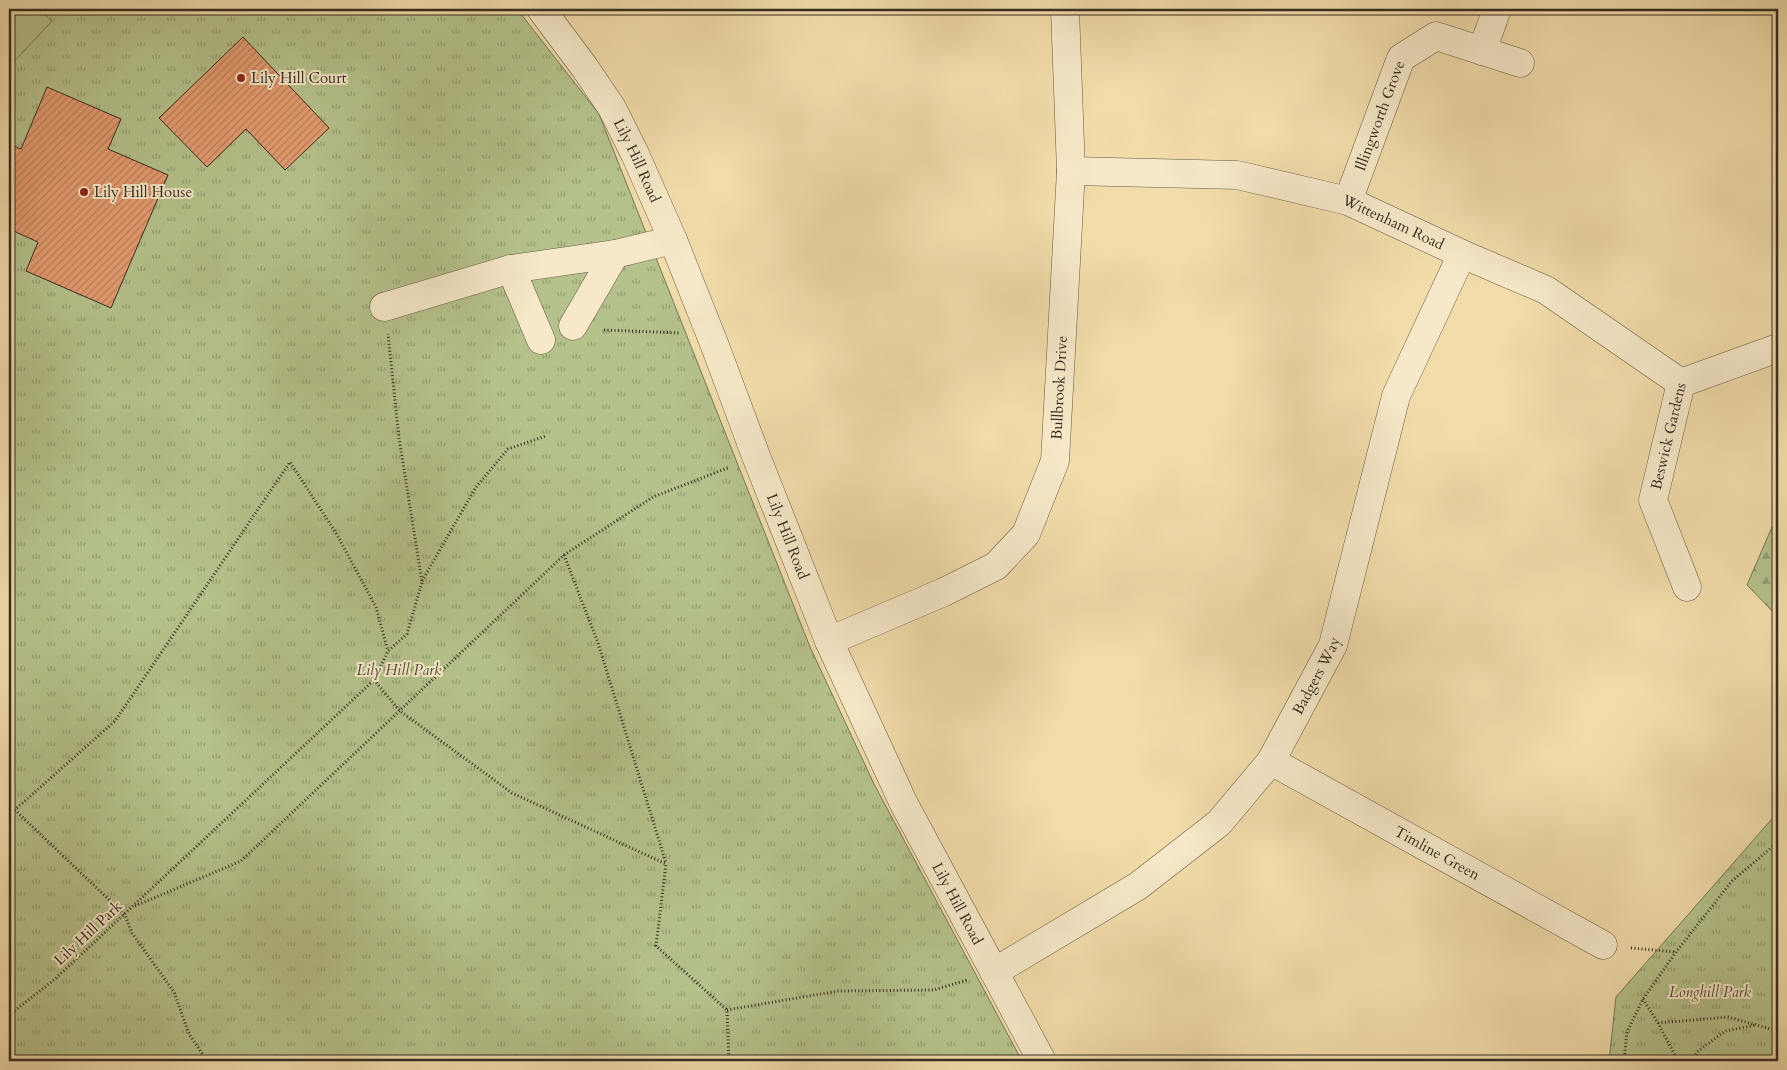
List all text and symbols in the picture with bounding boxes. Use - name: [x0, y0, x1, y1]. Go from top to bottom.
- street label: Illingworth Grove: [1350, 57, 1409, 174]
- place label: Lily Hill Court: [251, 68, 347, 88]
- marker: Lily Hill Court: [235, 72, 247, 84]
- street label: Lily Hill Road: [609, 115, 665, 206]
- place label: Lily Hill House: [94, 182, 192, 202]
- marker: Lily Hill House: [78, 186, 90, 198]
- street label: Wittenham Road: [1338, 189, 1447, 254]
- street label: Bullbrook Drive: [1046, 335, 1072, 440]
- street label: Beswick Gardens: [1646, 381, 1691, 492]
- street label: Lily Hill Road: [762, 490, 814, 582]
- street label: Badgers Way: [1288, 635, 1345, 718]
- park label: Lily Hill Park: [356, 660, 442, 680]
- street label: Timline Green: [1391, 821, 1484, 885]
- street label: Lily Hill Road: [927, 859, 988, 948]
- street label: Lily Hill Park: [50, 896, 126, 970]
- park label: Longhill Park: [1669, 982, 1752, 1002]

